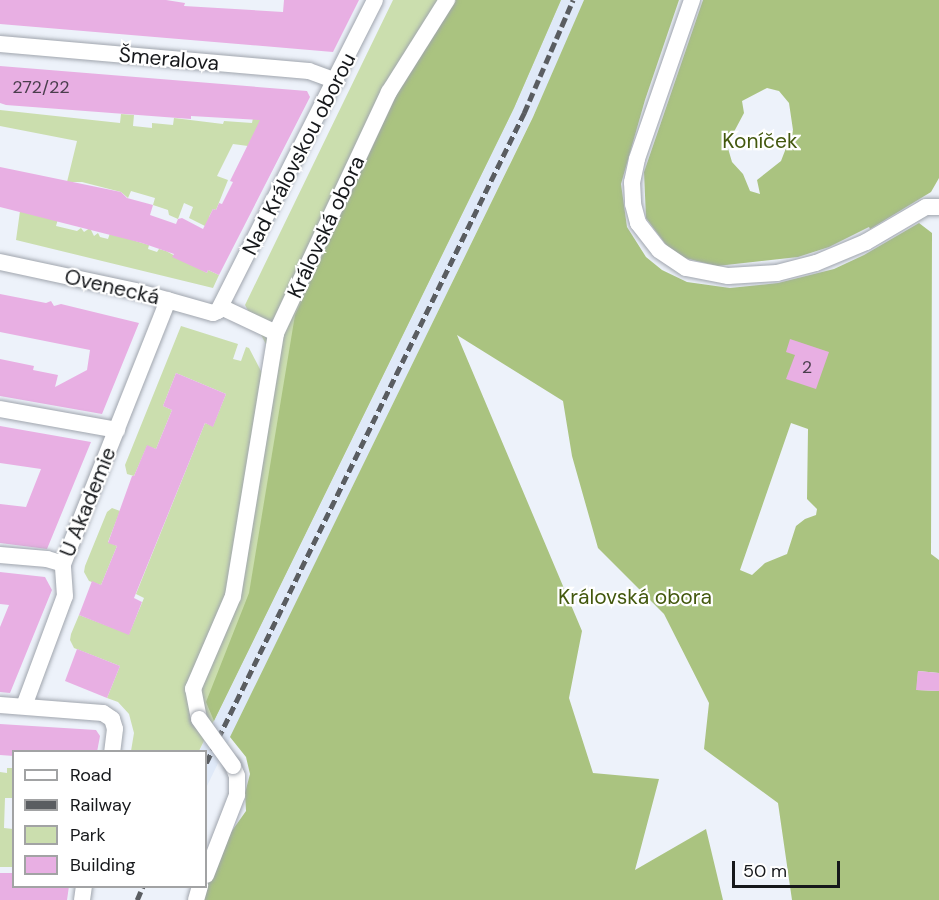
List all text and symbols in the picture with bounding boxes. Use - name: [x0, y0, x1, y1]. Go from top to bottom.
- street label: Šmeralova: [118, 42, 220, 76]
- street label: Nad Královskou oborou: [237, 49, 361, 259]
- house number: 272/22: [12, 76, 70, 98]
- park label: Koníček: [722, 128, 798, 154]
- street label: Královská obora: [282, 152, 370, 302]
- street label: Ovenecká: [62, 264, 162, 310]
- house number: 2: [802, 356, 812, 378]
- street label: U Akademie: [55, 444, 121, 560]
- park label: Královská obora: [558, 584, 712, 610]
- legend: [12, 750, 207, 888]
- text: Road: [70, 763, 112, 787]
- text: Railway: [70, 793, 132, 817]
- text: Park: [70, 823, 106, 847]
- scale bar: [735, 849, 843, 887]
- text: Building: [70, 853, 135, 877]
- text: 50 m: [743, 859, 787, 883]

